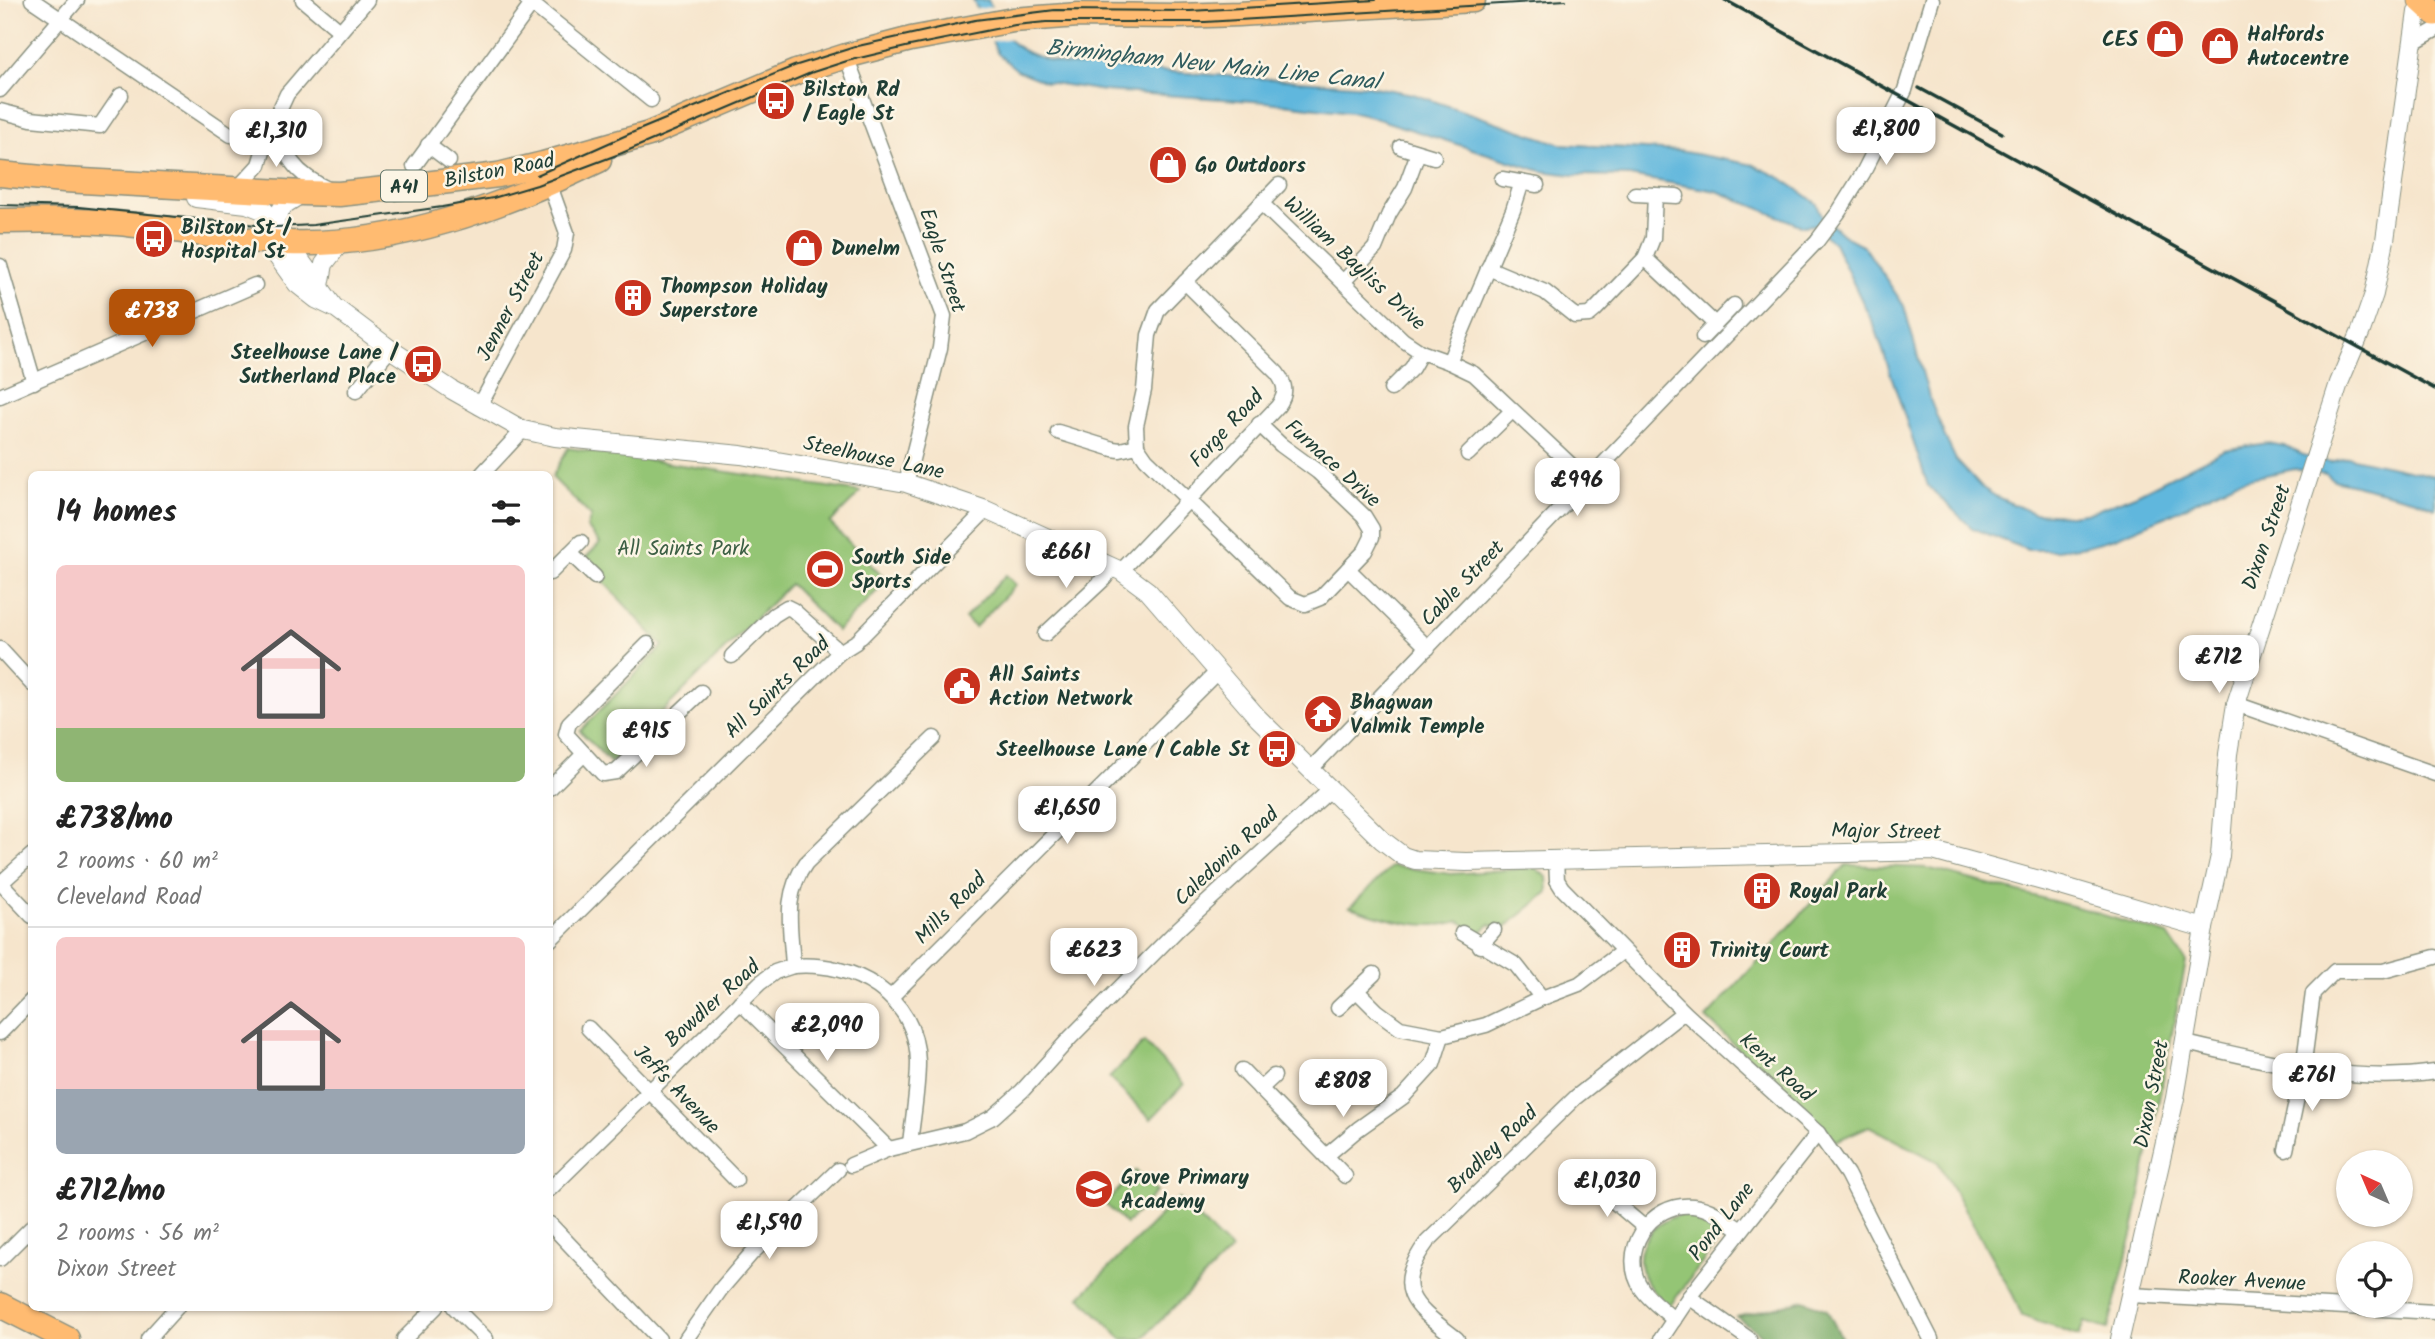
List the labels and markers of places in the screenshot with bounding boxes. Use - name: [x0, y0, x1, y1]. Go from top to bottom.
- shop icon: CES: [2144, 18, 2186, 60]
- place label: Halfords Autocentre: [2247, 19, 2349, 76]
- place label: CES: [2102, 24, 2138, 57]
- shop icon: Halfords Autocentre: [2199, 25, 2241, 67]
- place label: Bilston Rd / Eagle St: [802, 74, 900, 131]
- bus stop icon: Bilston Rd / Eagle St: [755, 80, 797, 122]
- pin: £1,800: [1829, 108, 1943, 167]
- pin: £1,310: [219, 110, 333, 169]
- shop icon: Go Outdoors: [1147, 144, 1189, 186]
- place label: Go Outdoors: [1195, 150, 1306, 183]
- place label: Bilston St / Hospital St: [181, 212, 292, 269]
- bus stop icon: Bilston St / Hospital St: [133, 218, 175, 260]
- shop icon: Dunelm: [783, 227, 825, 269]
- place label: Dunelm: [831, 233, 900, 266]
- place label: Thompson Holiday Superstore: [660, 271, 828, 328]
- building icon: Thompson Holiday Superstore: [612, 277, 654, 319]
- pin: £738: [111, 290, 193, 349]
- place label: Steelhouse Lane / Sutherland Place: [231, 337, 399, 394]
- bus stop icon: Steelhouse Lane / Sutherland Place: [402, 343, 444, 385]
- pin: £996: [1536, 458, 1618, 518]
- pin: £661: [1025, 530, 1107, 590]
- place label: South Side Sports: [852, 542, 951, 599]
- sports icon: South Side Sports: [804, 548, 846, 590]
- pin: £712: [2178, 636, 2260, 695]
- place label: All Saints Action Network: [989, 659, 1133, 716]
- public building icon: All Saints Action Network: [941, 665, 983, 707]
- place label: Bhagwan Valmik Temple: [1350, 687, 1485, 744]
- temple icon: Bhagwan Valmik Temple: [1302, 693, 1344, 735]
- pin: £915: [605, 710, 687, 769]
- bus stop icon: Steelhouse Lane / Cable St: [1256, 728, 1298, 770]
- place label: Steelhouse Lane / Cable St: [996, 734, 1251, 767]
- pin: £1,650: [1010, 786, 1124, 846]
- building icon: Royal Park: [1741, 870, 1783, 912]
- place label: Royal Park: [1789, 876, 1887, 909]
- pin: £623: [1053, 928, 1135, 988]
- building icon: Trinity Court: [1661, 929, 1703, 971]
- place label: Trinity Court: [1709, 935, 1829, 968]
- pin: £2,090: [770, 1004, 884, 1063]
- pin: £761: [2271, 1054, 2353, 1113]
- pin: £808: [1302, 1060, 1384, 1119]
- pin: £1,030: [1550, 1160, 1664, 1219]
- place label: Grove Primary Academy: [1121, 1162, 1249, 1219]
- school or university icon: Grove Primary Academy: [1073, 1168, 1115, 1210]
- pin: £1,590: [712, 1202, 826, 1261]

